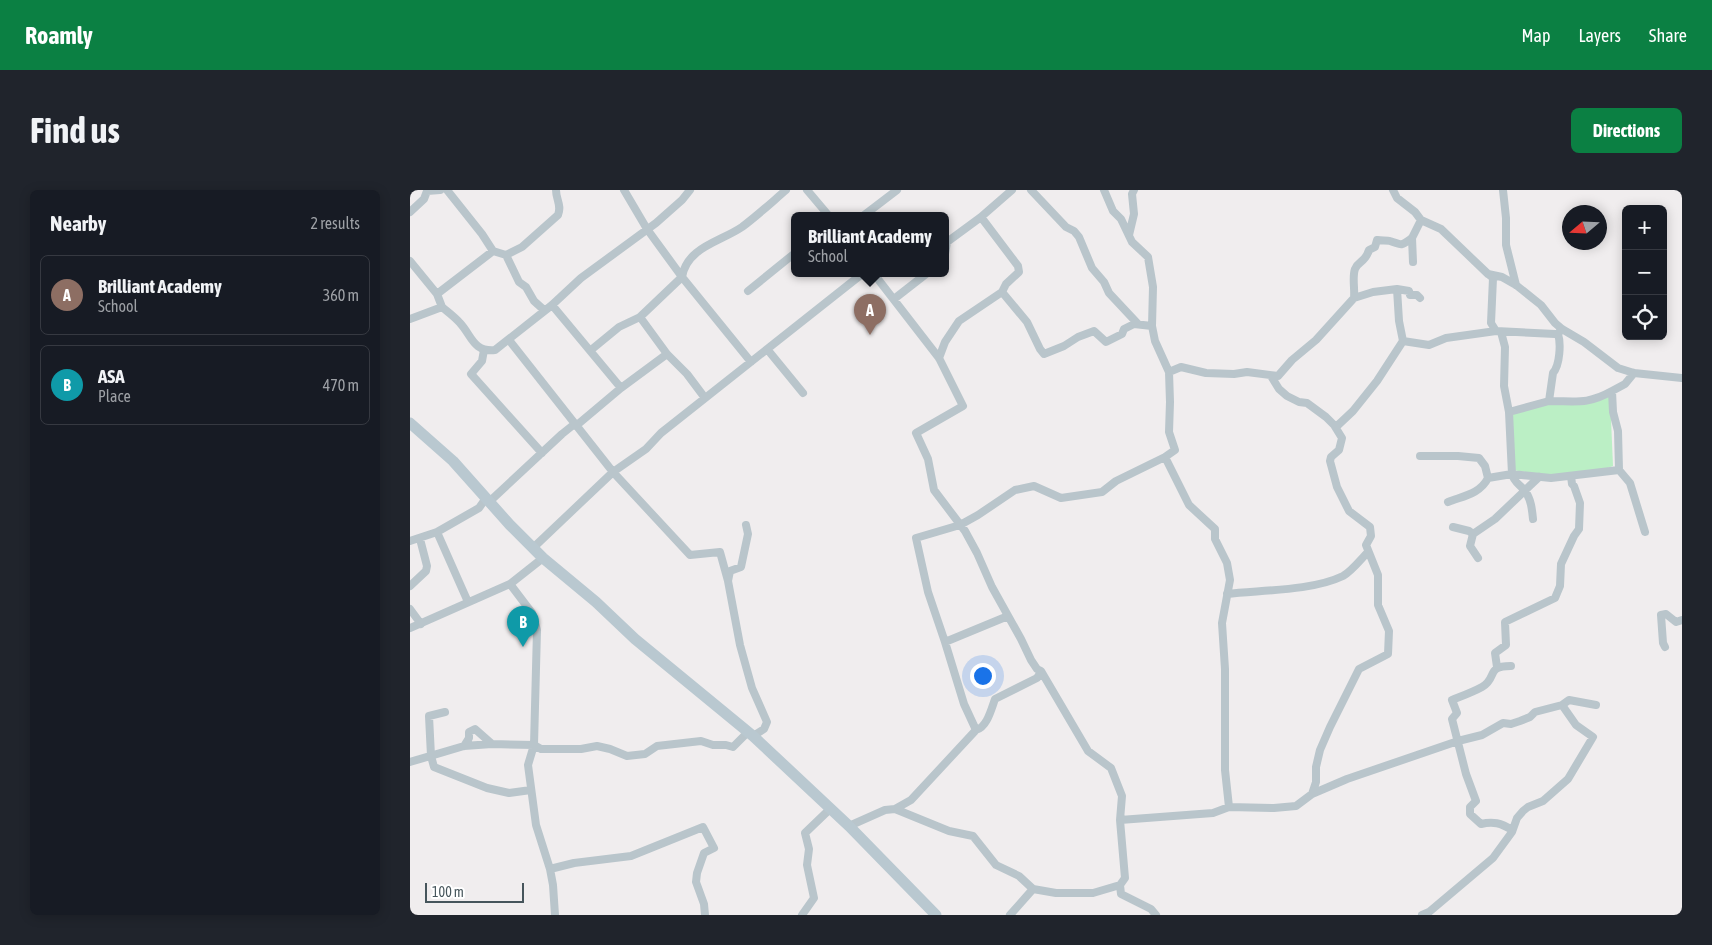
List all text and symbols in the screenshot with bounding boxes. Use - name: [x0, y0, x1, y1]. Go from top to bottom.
- text: Roamly: [25, 22, 93, 49]
- text: Map: [1521, 25, 1550, 46]
- text: Layers: [1578, 25, 1621, 46]
- text: Share: [1649, 25, 1687, 46]
- button: Directions: [1571, 108, 1682, 153]
- text: Find us: [30, 110, 120, 150]
- north arrow: [1562, 205, 1607, 250]
- map controls: [1622, 205, 1667, 340]
- button: +: [1622, 205, 1667, 250]
- text: Nearby: [50, 211, 106, 235]
- popup: [791, 212, 949, 277]
- text: 2 results: [310, 214, 360, 232]
- text: Brilliant Academy: [808, 225, 932, 247]
- text: School: [808, 247, 848, 265]
- button: −: [1622, 250, 1667, 295]
- text: Brilliant Academy: [98, 275, 222, 297]
- text: A: [63, 286, 71, 304]
- text: 360 m: [323, 286, 359, 304]
- pin: A: [854, 294, 886, 335]
- button: locate: [1622, 295, 1667, 340]
- text: School: [98, 297, 138, 315]
- text: ASA: [98, 365, 125, 387]
- text: B: [63, 376, 71, 394]
- text: 470 m: [323, 376, 359, 394]
- text: Place: [98, 387, 131, 405]
- pin: B: [507, 606, 539, 647]
- your location: [970, 663, 996, 689]
- scale bar: [425, 880, 524, 903]
- text: 100 m: [432, 884, 464, 900]

